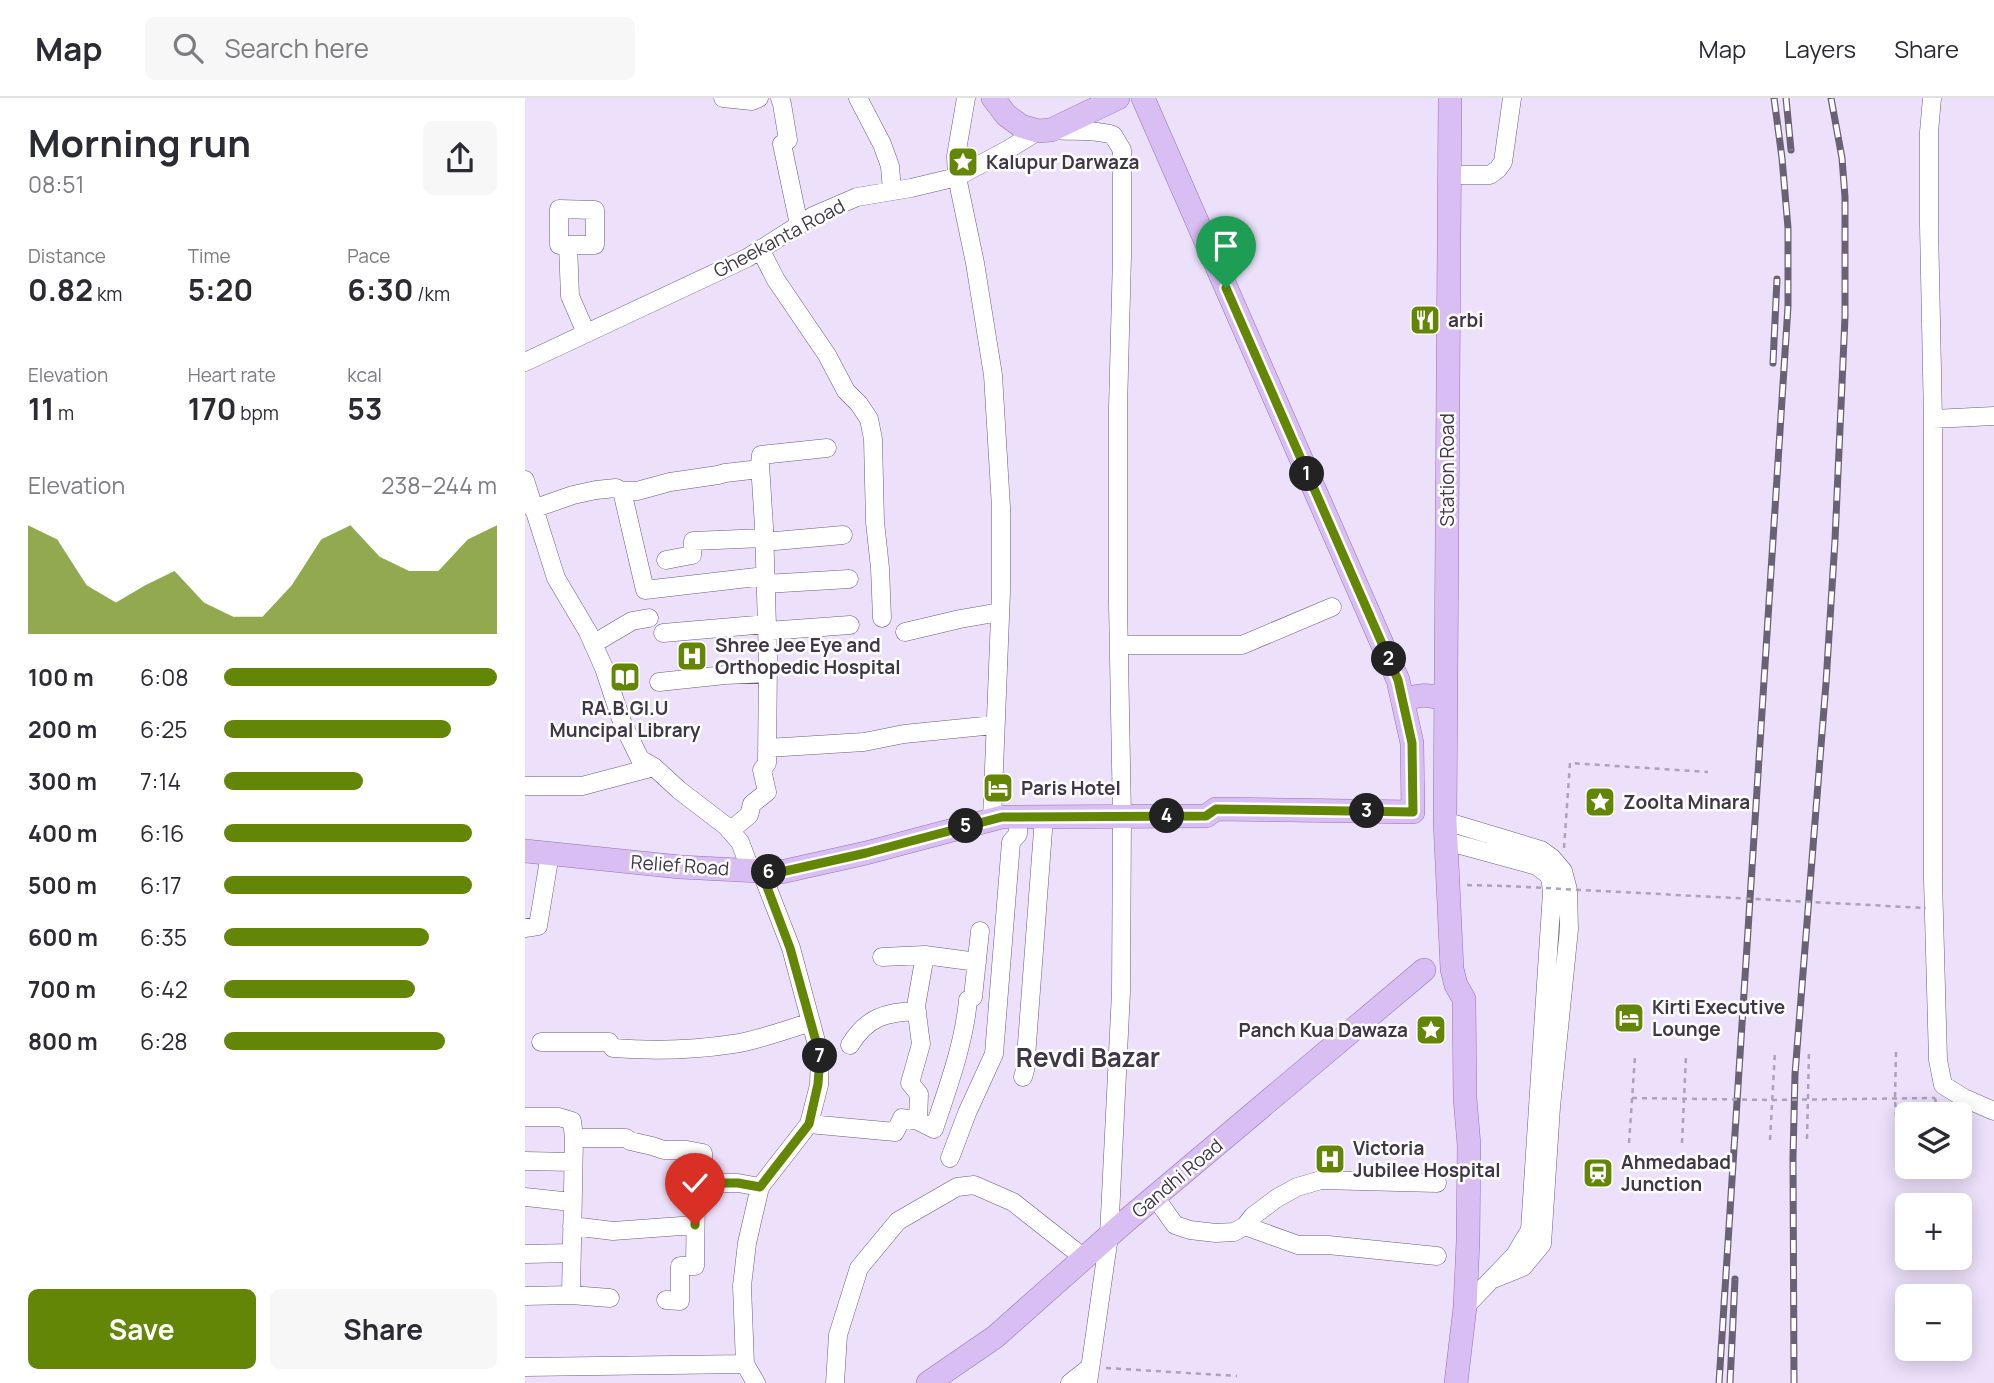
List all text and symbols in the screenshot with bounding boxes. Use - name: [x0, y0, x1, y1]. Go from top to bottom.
- search box: [145, 17, 635, 80]
- text: Map: [35, 26, 103, 71]
- icon: search: [169, 29, 207, 67]
- text: Search here: [225, 30, 369, 66]
- text: Map: [1699, 32, 1746, 65]
- text: Layers: [1784, 32, 1856, 65]
- text: Share: [1894, 32, 1959, 65]
- text: Morning run: [28, 116, 251, 168]
- button: share: [423, 121, 497, 195]
- place icon: Kalupur Darwaza: [946, 145, 980, 179]
- place label: Kalupur Darwaza: [986, 149, 1139, 175]
- text: 08:51: [28, 168, 85, 200]
- street label: Gheekanta Road: [709, 192, 849, 284]
- pin: [1196, 216, 1256, 288]
- icon: arrive: [1207, 227, 1245, 265]
- text: Distance: [28, 243, 106, 269]
- text: Time: [188, 243, 231, 269]
- text: Pace: [347, 243, 390, 269]
- text: 0.82: [28, 269, 93, 310]
- text: 5:20: [188, 269, 253, 310]
- text: 6:30: [347, 269, 413, 310]
- text: km: [93, 281, 122, 307]
- text: /km: [413, 281, 450, 307]
- restaurant icon: arbi: [1408, 303, 1442, 337]
- place label: arbi: [1448, 307, 1484, 333]
- text: Elevation: [28, 362, 108, 388]
- text: Heart rate: [188, 362, 276, 388]
- text: kcal: [347, 362, 382, 388]
- text: 11: [28, 388, 54, 429]
- text: 170: [188, 388, 237, 429]
- text: 53: [347, 388, 382, 429]
- text: m: [54, 400, 74, 426]
- text: bpm: [237, 400, 279, 426]
- street label: Station Road: [1434, 413, 1460, 527]
- pin: 1: [1289, 456, 1325, 492]
- text: 1: [1302, 460, 1311, 486]
- text: Elevation: [28, 469, 125, 501]
- text: 238–244 m: [381, 469, 497, 501]
- place label: Shree Jee Eye and Orthopedic Hospital: [715, 632, 901, 680]
- hospital icon: Shree Jee Eye and Orthopedic Hospital: [675, 639, 709, 673]
- pin: 2: [1371, 642, 1407, 676]
- text: 2: [1383, 645, 1394, 671]
- library icon: RA.B.GI.U Muncipal Library: [608, 660, 642, 694]
- text: 100 m: [28, 661, 94, 693]
- text: 6:08: [140, 661, 189, 693]
- place label: RA.B.GI.U Muncipal Library: [550, 695, 701, 743]
- text: 200 m: [28, 713, 97, 745]
- text: 6:25: [140, 713, 188, 745]
- text: 300 m: [28, 765, 97, 797]
- text: 7:14: [140, 765, 181, 797]
- hotel icon: Paris Hotel: [981, 771, 1015, 805]
- place label: Paris Hotel: [1021, 775, 1121, 801]
- place icon: Zoolta Minara: [1583, 785, 1617, 819]
- place label: Zoolta Minara: [1623, 789, 1750, 815]
- pin: 3: [1349, 794, 1385, 828]
- text: 3: [1361, 797, 1372, 823]
- pin: 4: [1149, 798, 1185, 834]
- text: 4: [1161, 802, 1172, 828]
- pin: 5: [949, 808, 983, 844]
- text: 5: [960, 812, 971, 838]
- text: 400 m: [28, 817, 98, 849]
- text: 6:16: [140, 817, 184, 849]
- street label: Relief Road: [630, 849, 730, 881]
- pin: 6: [751, 854, 787, 890]
- text: 6: [763, 858, 774, 884]
- text: 500 m: [28, 869, 97, 901]
- text: 6:17: [140, 869, 182, 901]
- text: 600 m: [28, 921, 98, 953]
- text: 6:35: [140, 921, 187, 953]
- text: 700 m: [28, 973, 96, 1005]
- text: 6:42: [140, 973, 188, 1005]
- place label: Kirti Executive Lounge: [1652, 994, 1785, 1042]
- hotel icon: Kirti Executive Lounge: [1612, 1001, 1646, 1035]
- place icon: Panch Kua Dawaza: [1414, 1013, 1448, 1047]
- place label: Panch Kua Dawaza: [1239, 1017, 1408, 1043]
- text: 800 m: [28, 1025, 98, 1057]
- text: 6:28: [140, 1025, 188, 1057]
- pin: 7: [803, 1038, 837, 1074]
- district label: Revdi Bazar: [1016, 1039, 1160, 1075]
- text: 7: [814, 1042, 825, 1068]
- map controls: [1895, 1102, 1972, 1361]
- button: layers: [1895, 1102, 1972, 1179]
- street label: Gandhi Road: [1126, 1132, 1228, 1224]
- place label: Victoria Jubilee Hospital: [1353, 1135, 1500, 1183]
- hospital icon: Victoria Jubilee Hospital: [1313, 1142, 1347, 1176]
- place label: Ahmedabad Junction: [1621, 1149, 1731, 1197]
- pin: [665, 1153, 725, 1225]
- station icon: Ahmedabad Junction: [1581, 1156, 1615, 1190]
- icon: check: [676, 1164, 714, 1202]
- button: +: [1895, 1193, 1972, 1270]
- button: −: [1895, 1284, 1972, 1361]
- button: Save: [28, 1289, 256, 1369]
- button: Share: [270, 1289, 497, 1369]

